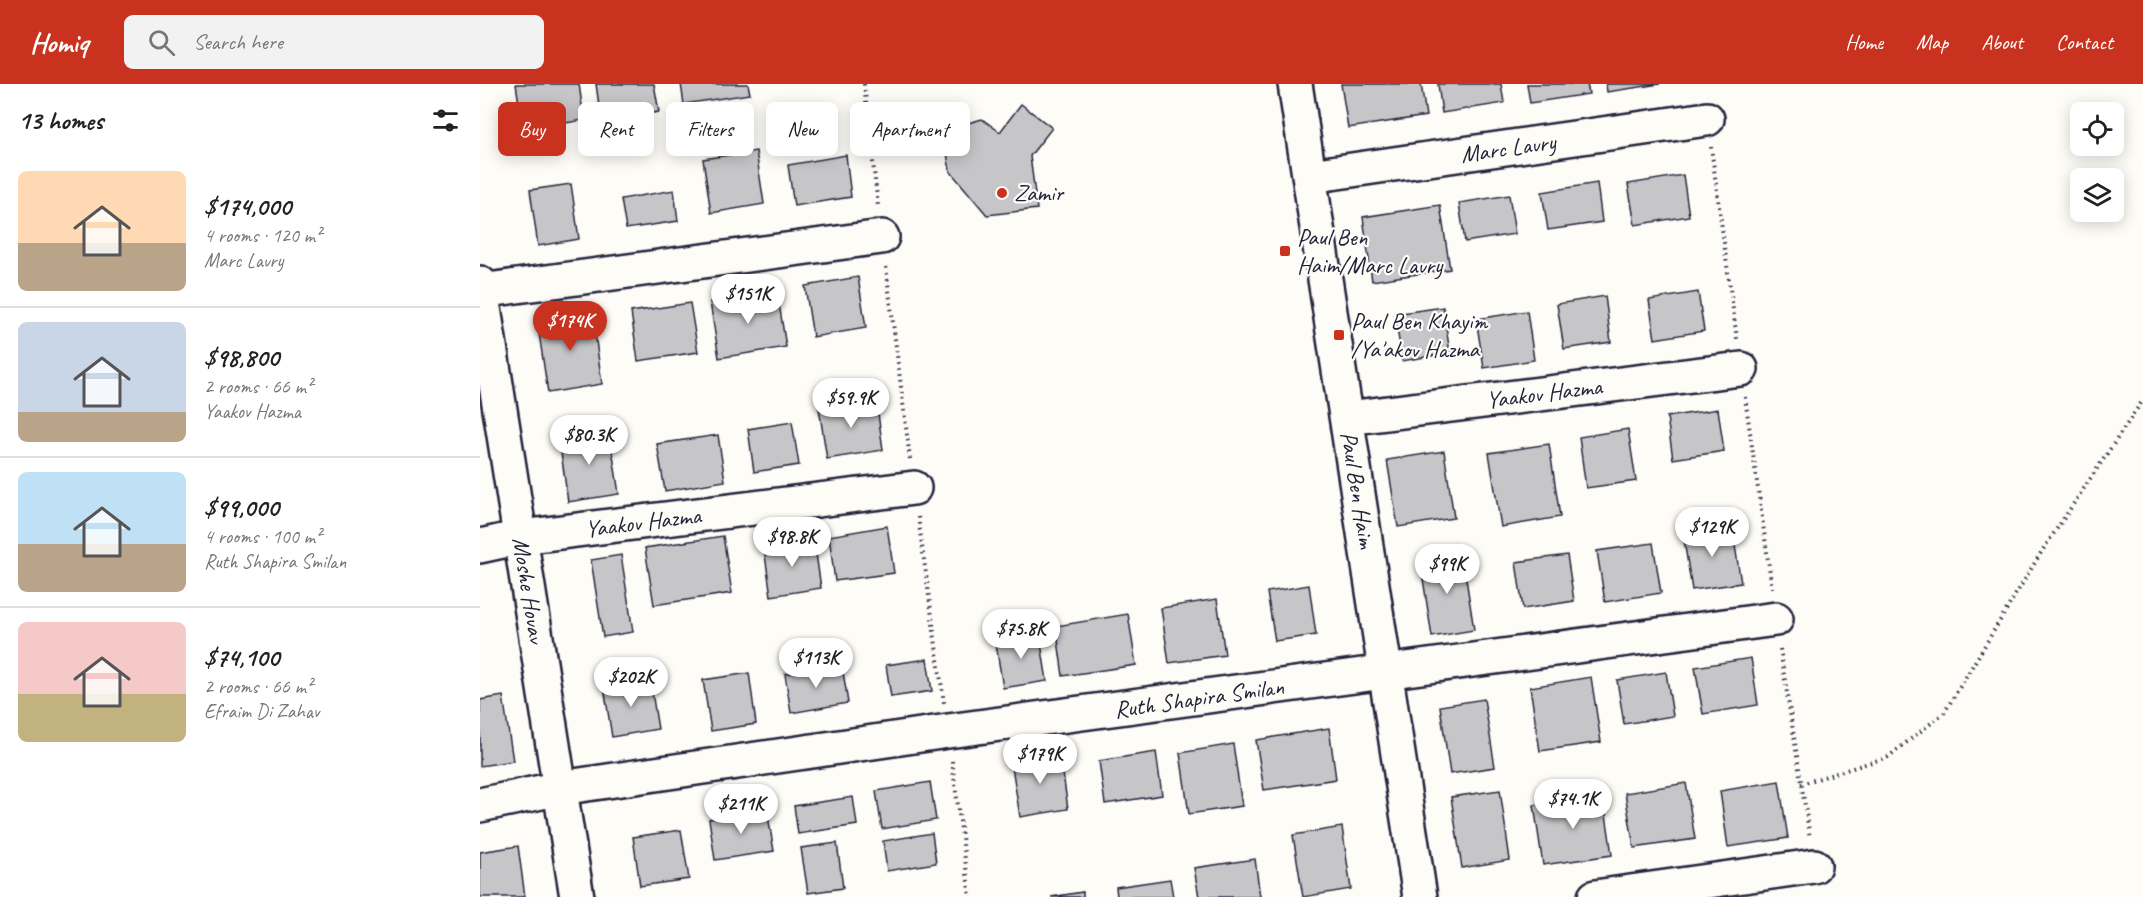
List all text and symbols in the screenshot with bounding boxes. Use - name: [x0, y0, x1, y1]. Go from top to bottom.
- search box: [124, 15, 544, 69]
- text: Homiq: [30, 25, 88, 60]
- icon: search: [145, 26, 178, 59]
- text: Search here: [193, 28, 283, 56]
- text: Home: [1845, 29, 1883, 55]
- text: Map: [1916, 29, 1948, 55]
- text: About: [1981, 29, 2023, 55]
- text: Contact: [2056, 29, 2113, 55]
- chip: Buy: [498, 102, 566, 156]
- chip: Rent: [578, 102, 654, 156]
- chip: Filters: [666, 102, 754, 156]
- chip: New: [766, 102, 838, 156]
- chip: Apartment: [850, 102, 970, 156]
- map controls: [2070, 102, 2124, 222]
- button: locate: [2070, 102, 2124, 156]
- text: 13 homes: [18, 104, 103, 137]
- icon: filters: [429, 104, 462, 137]
- street label: Marc Lavry: [1459, 126, 1559, 169]
- button: layers: [2070, 168, 2124, 222]
- place label: Zamir: [1014, 178, 1065, 208]
- marker: Zamir: [995, 186, 1009, 200]
- text: $174,000: [204, 190, 291, 223]
- icon: home: [66, 195, 138, 267]
- place label: Paul Ben Haim/Marc Lavry: [1297, 222, 1444, 280]
- text: 4 rooms · 120 m²: [204, 223, 321, 248]
- marker: Paul Ben Haim/Marc Lavry: [1278, 244, 1292, 258]
- text: Marc Lavry: [204, 248, 283, 273]
- pin: $151K: [706, 274, 790, 325]
- text: $151K: [725, 281, 771, 306]
- pin: $174K: [528, 301, 612, 352]
- place label: Paul Ben Khayim /Ya'akov Hazma: [1351, 306, 1489, 364]
- text: $174K: [547, 308, 593, 333]
- marker: Paul Ben Khayim /Ya'akov Hazma: [1332, 328, 1346, 342]
- text: $98,800: [204, 341, 279, 374]
- icon: home: [66, 346, 138, 418]
- street label: Yaakov Hazma: [1485, 371, 1605, 415]
- text: 2 rooms · 66 m²: [204, 374, 312, 399]
- pin: $59.9K: [802, 378, 900, 429]
- text: $59.9K: [826, 385, 876, 410]
- text: Yaakov Hazma: [204, 399, 301, 424]
- pin: $80.3K: [540, 415, 638, 466]
- text: $80.3K: [564, 422, 614, 447]
- street label: Paul Ben Haim: [1334, 429, 1382, 551]
- text: $99,000: [204, 491, 279, 524]
- icon: home: [66, 496, 138, 568]
- street label: Yaakov Hazma: [584, 500, 704, 544]
- pin: $129K: [1670, 507, 1754, 558]
- text: $129K: [1689, 514, 1735, 539]
- pin: $98.8K: [743, 517, 841, 568]
- text: 4 rooms · 100 m²: [204, 524, 321, 549]
- text: $98.8K: [767, 524, 817, 549]
- street label: Moshe Hovav: [506, 535, 552, 647]
- pin: $99K: [1411, 544, 1483, 595]
- text: Ruth Shapira Smilan: [204, 549, 346, 574]
- text: $99K: [1429, 551, 1465, 576]
- pin: $75.8K: [972, 609, 1070, 660]
- text: $75.8K: [996, 616, 1046, 641]
- pin: $113K: [774, 638, 858, 689]
- text: $74,100: [204, 641, 279, 674]
- text: $113K: [793, 645, 839, 670]
- icon: home: [66, 646, 138, 718]
- pin: $202K: [589, 657, 673, 708]
- text: $202K: [608, 664, 654, 689]
- street label: Ruth Shapira Smilan: [1112, 671, 1286, 725]
- text: 2 rooms · 66 m²: [204, 674, 312, 699]
- text: Efraim Di Zahav: [204, 699, 319, 724]
- pin: $179K: [998, 734, 1082, 785]
- text: $179K: [1017, 741, 1063, 766]
- pin: $74.1K: [1524, 779, 1622, 830]
- pin: $211K: [699, 784, 783, 835]
- text: $74.1K: [1548, 786, 1598, 811]
- text: $211K: [718, 791, 764, 816]

